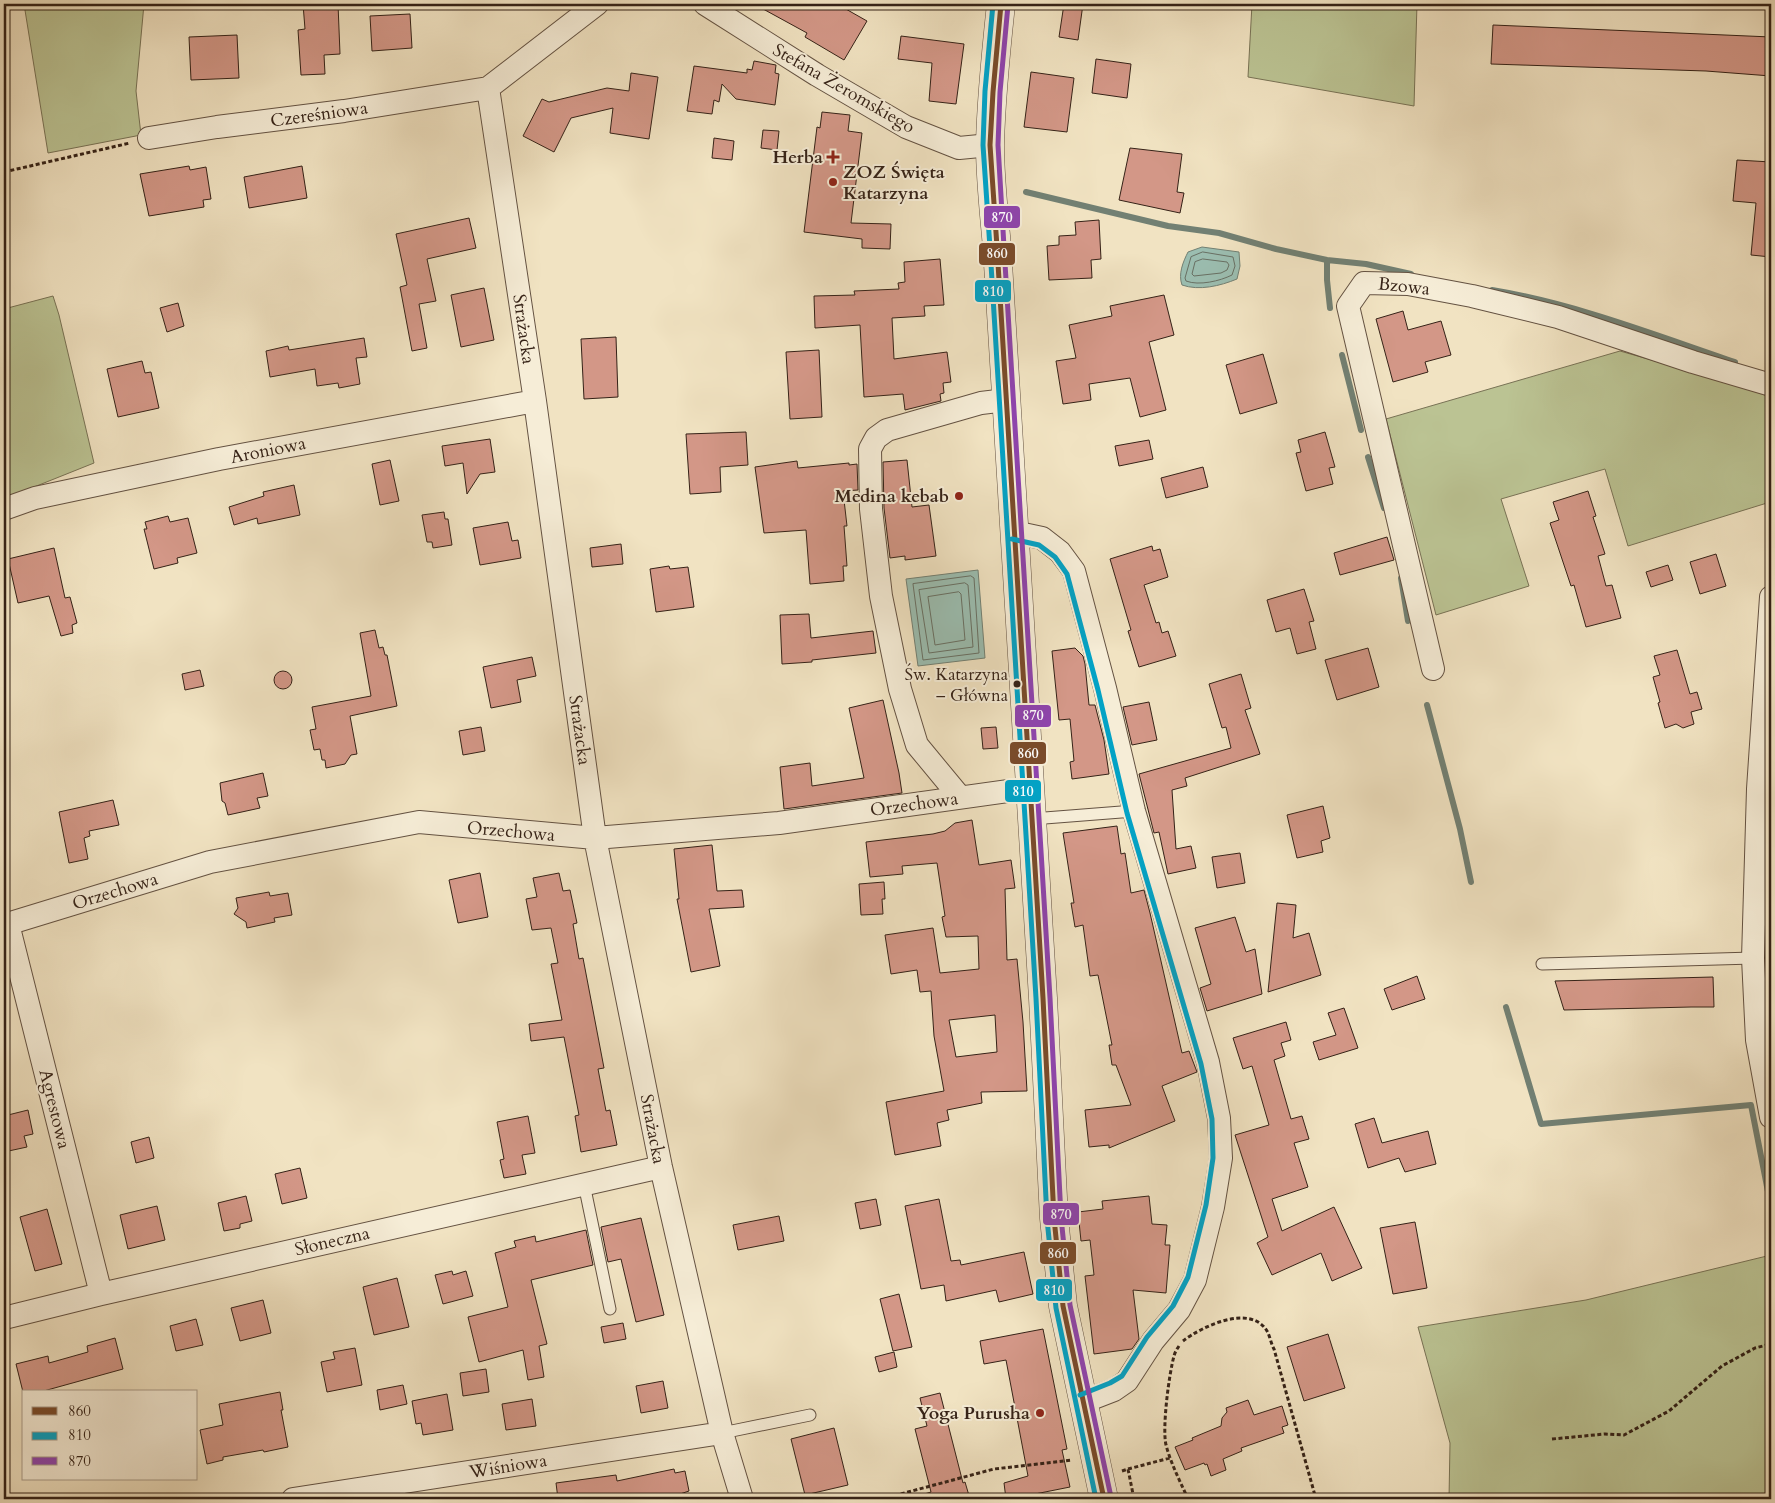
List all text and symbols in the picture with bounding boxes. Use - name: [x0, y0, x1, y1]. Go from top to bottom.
- street label: Stefana Żeromskiego: [768, 38, 920, 139]
- street label: Czereśniowa: [269, 95, 370, 134]
- place label: Herba: [772, 145, 823, 170]
- marker: Herba: [827, 151, 839, 163]
- place label: ZOZ Święta Katarzyna: [843, 160, 945, 206]
- marker: ZOZ Święta Katarzyna: [827, 176, 839, 188]
- line badge: 870: [983, 205, 1021, 229]
- text: 870: [991, 208, 1013, 227]
- line badge: 860: [978, 242, 1016, 266]
- text: 860: [986, 244, 1008, 263]
- street label: Bzowa: [1377, 271, 1431, 302]
- line badge: 810: [974, 279, 1012, 303]
- text: 810: [982, 282, 1004, 301]
- street label: Strażacka: [506, 292, 541, 366]
- street label: Aroniowa: [228, 431, 308, 470]
- place label: Medina kebab: [834, 484, 949, 509]
- marker: Medina kebab: [953, 490, 965, 502]
- place label: Św. Katarzyna – Główna: [904, 663, 1009, 707]
- marker: Św. Katarzyna – Główna: [1012, 679, 1022, 689]
- street label: Strażacka: [562, 693, 597, 767]
- line badge: 870: [1014, 704, 1052, 728]
- text: 870: [1022, 706, 1044, 725]
- line badge: 860: [1009, 741, 1047, 765]
- text: 860: [1017, 744, 1039, 763]
- line badge: 810: [1004, 779, 1042, 803]
- text: 810: [1012, 782, 1034, 801]
- street label: Orzechowa: [869, 786, 960, 823]
- street label: Orzechowa: [466, 815, 556, 848]
- street label: Orzechowa: [69, 867, 161, 916]
- street label: Agrestowa: [33, 1067, 77, 1152]
- street label: Strażacka: [634, 1092, 672, 1166]
- line badge: 870: [1042, 1202, 1080, 1226]
- text: 870: [1050, 1205, 1072, 1224]
- street label: Słoneczna: [292, 1221, 372, 1262]
- line badge: 860: [1039, 1241, 1077, 1265]
- text: 860: [1047, 1244, 1069, 1263]
- line badge: 810: [1035, 1278, 1073, 1302]
- text: 810: [1043, 1281, 1065, 1300]
- legend: [22, 1390, 198, 1480]
- text: 860: [68, 1401, 91, 1421]
- place label: Yoga Purusha: [917, 1401, 1030, 1426]
- marker: Yoga Purusha: [1034, 1407, 1046, 1419]
- text: 810: [68, 1425, 91, 1445]
- street label: Wiśniowa: [467, 1448, 549, 1485]
- text: 870: [68, 1451, 91, 1471]

